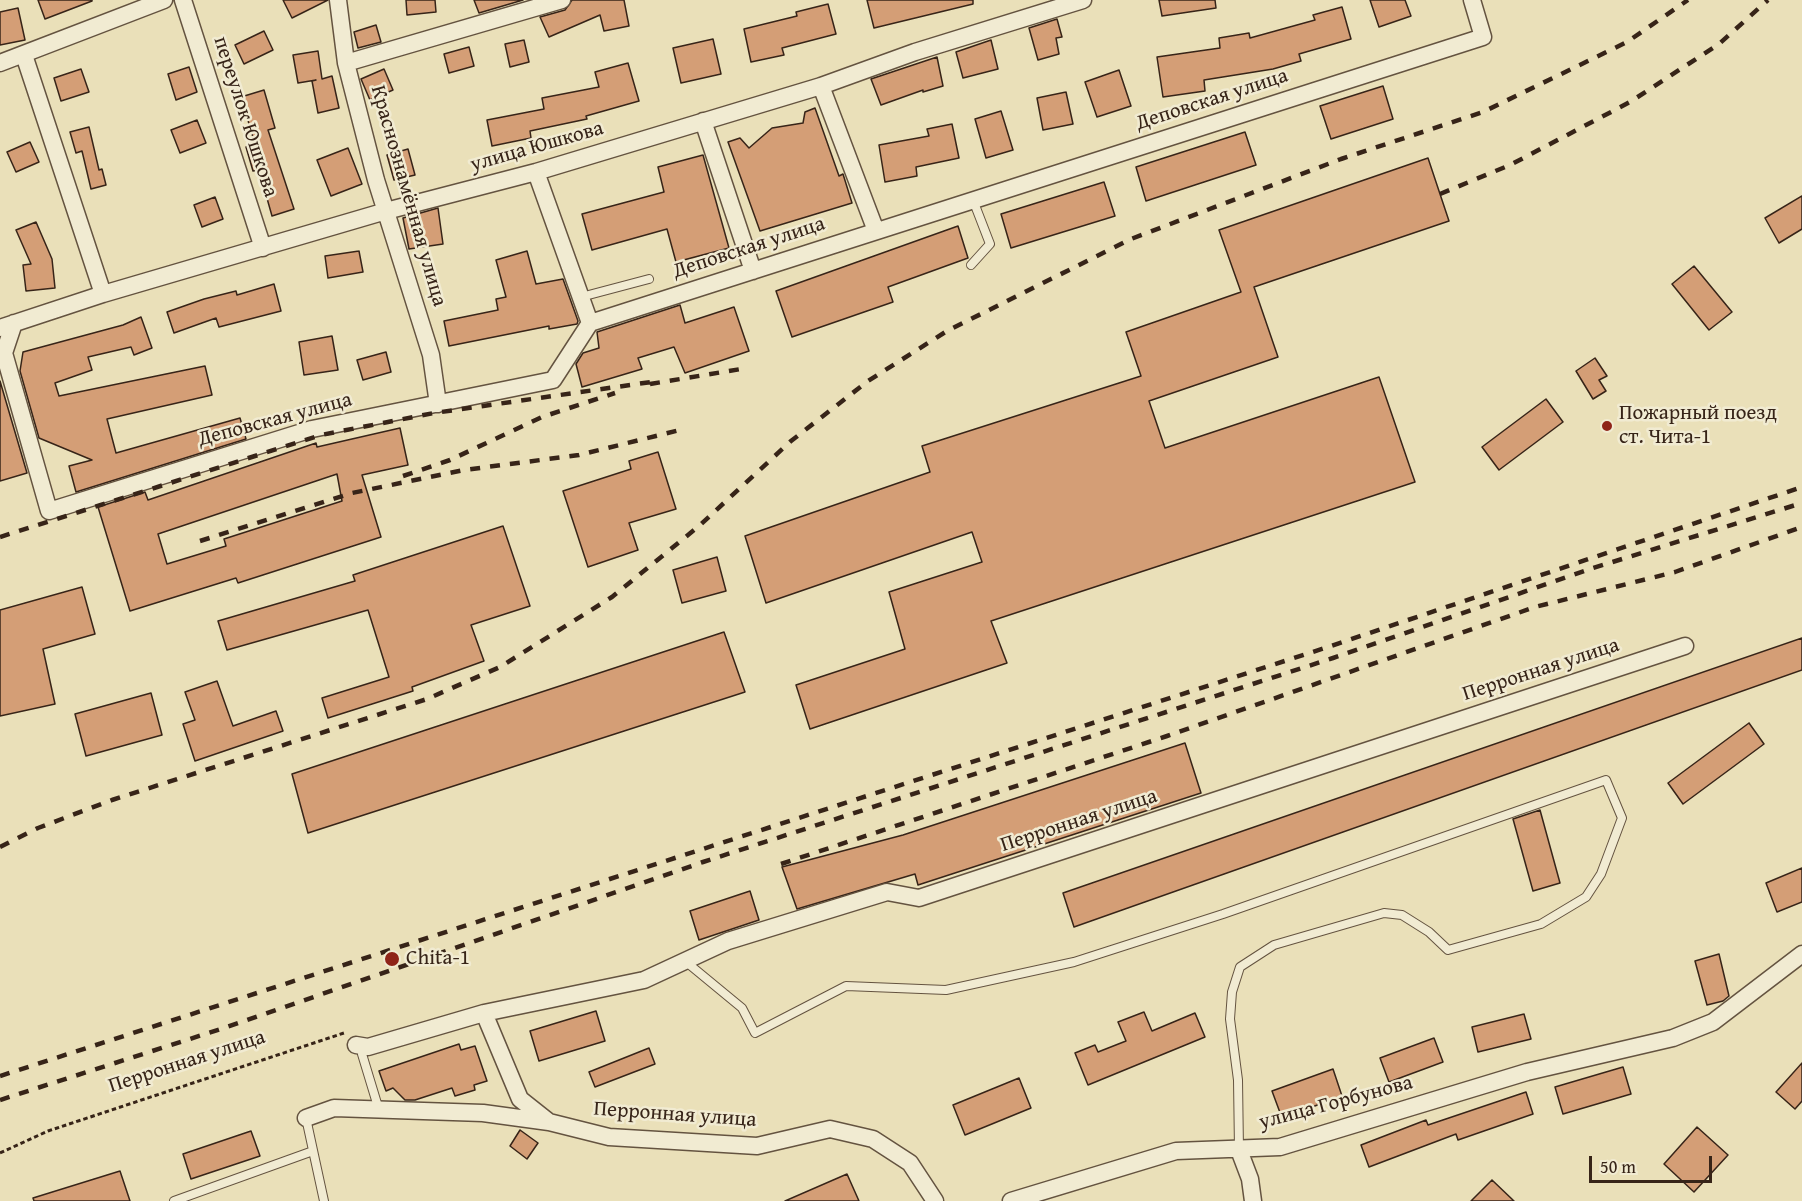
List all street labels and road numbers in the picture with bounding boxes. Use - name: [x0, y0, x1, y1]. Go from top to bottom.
- street label: переулок Юшкова: [207, 34, 283, 200]
- street label: Деповская улица: [1133, 64, 1291, 136]
- street label: Краснознамённая улица: [364, 83, 452, 309]
- street label: улица Юшкова: [468, 116, 606, 178]
- street label: Деповская улица: [670, 212, 828, 284]
- street label: Деповская улица: [195, 387, 355, 453]
- street label: Перронная улица: [1460, 633, 1622, 707]
- street label: Перронная улица: [998, 784, 1160, 858]
- street label: Перронная улица: [106, 1025, 268, 1099]
- street label: улица Горбунова: [1256, 1070, 1416, 1136]
- street label: Перронная улица: [593, 1097, 757, 1133]

